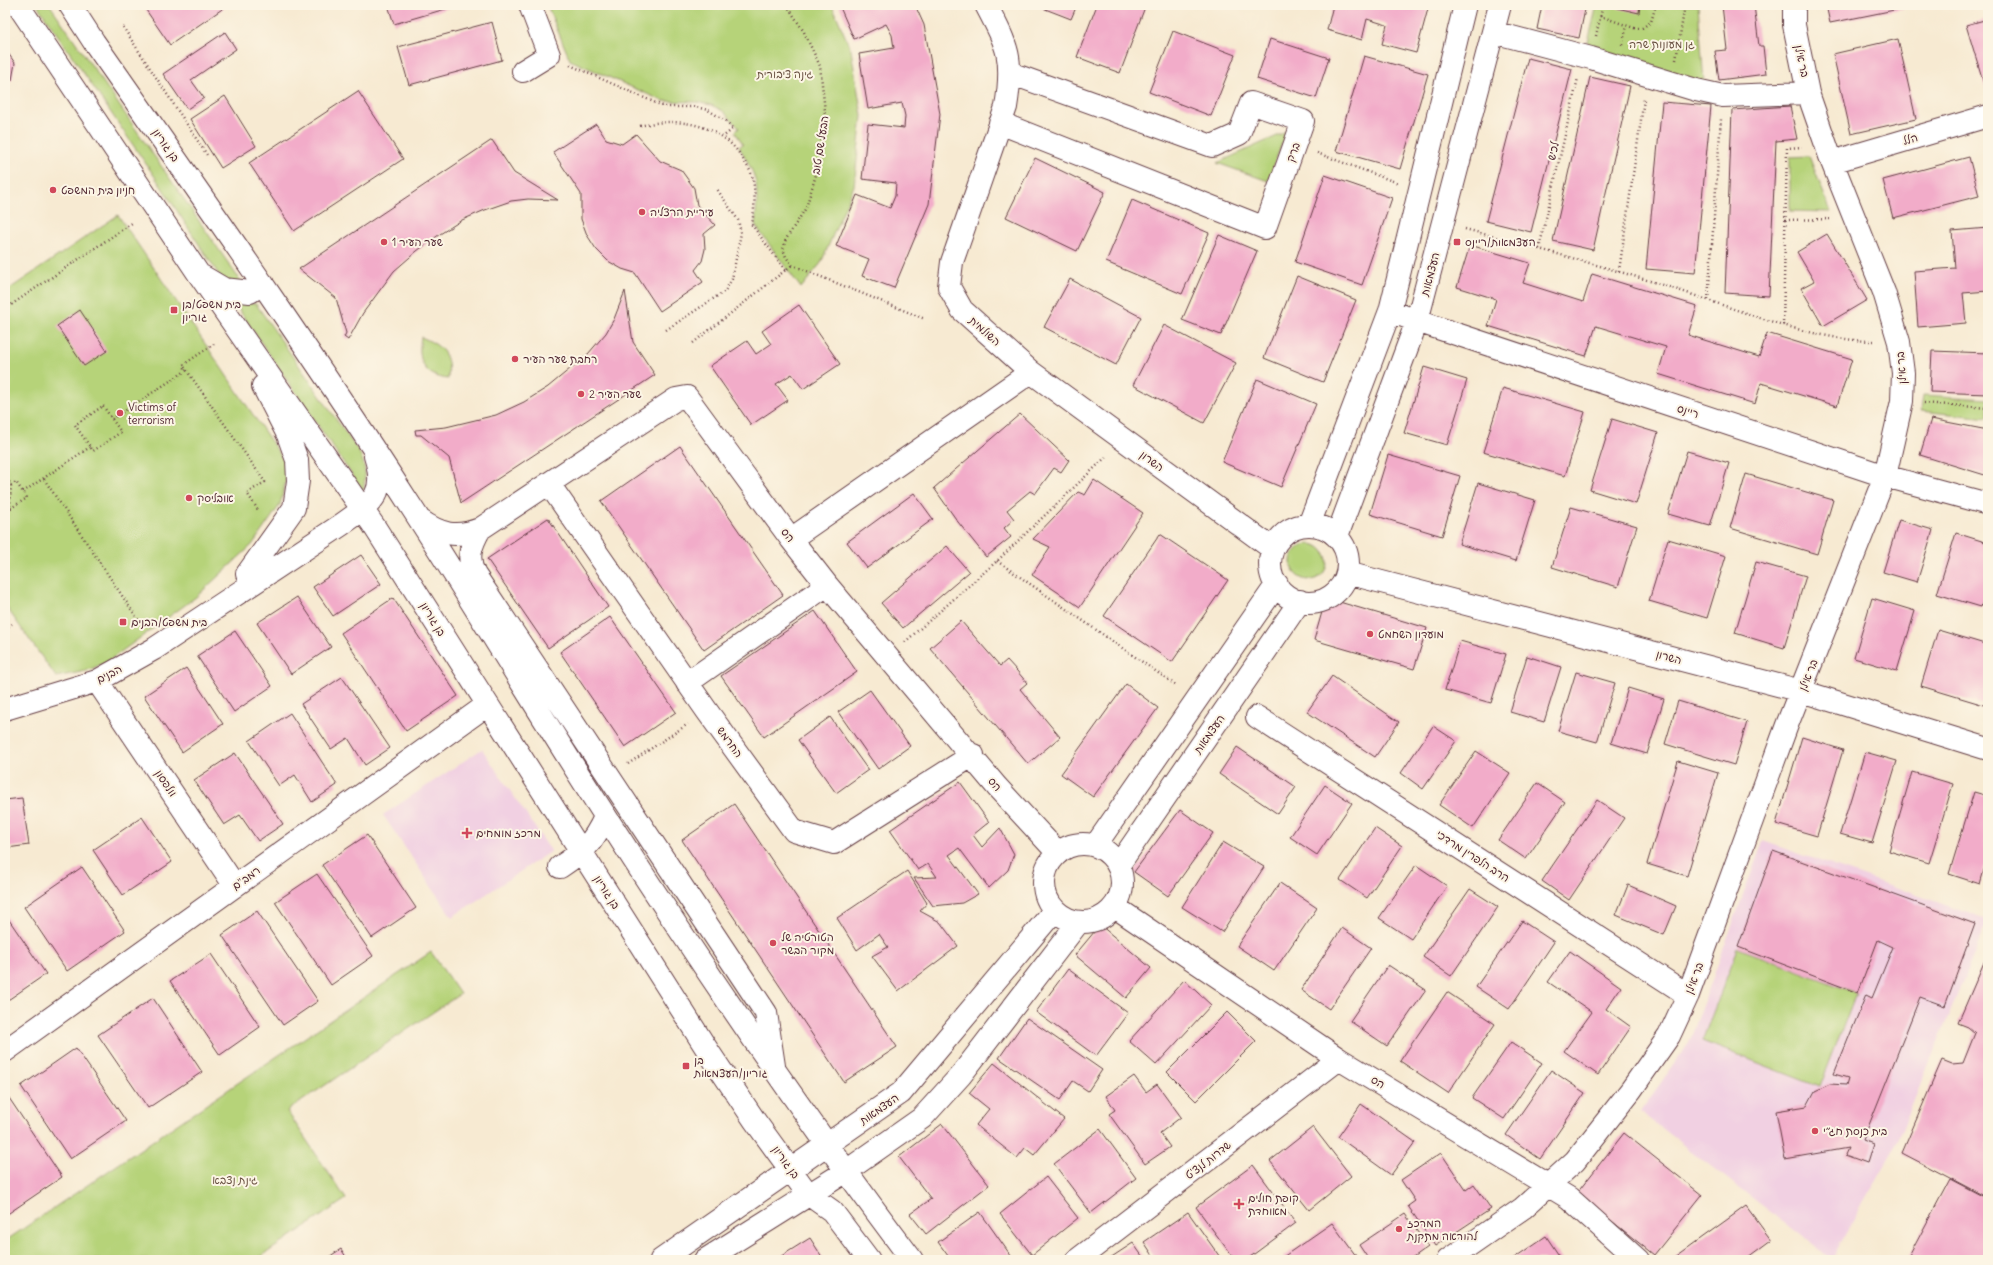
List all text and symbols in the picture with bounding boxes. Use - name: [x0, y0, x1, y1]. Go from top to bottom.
- park label: גן מעונות שרה: [1629, 37, 1695, 51]
- street label: בר אילן: [1792, 43, 1812, 79]
- park label: גינה ציבורית: [756, 67, 813, 81]
- street label: הבעל שם טוב: [808, 115, 832, 175]
- street label: בן גוריון: [150, 126, 182, 164]
- street label: הלל: [1901, 130, 1919, 148]
- street label: ברק: [1283, 140, 1303, 164]
- street label: לכיש: [1544, 140, 1562, 162]
- place label: חניון בית המשפט: [61, 183, 135, 197]
- marker: חניון בית המשפט: [48, 185, 58, 195]
- place label: עיריית הרצליה: [650, 205, 714, 219]
- marker: עיריית הרצליה: [637, 207, 647, 217]
- place label: שער העיר 1: [392, 235, 444, 249]
- place label: העצמאות/ריינס: [1465, 235, 1536, 249]
- marker: שער העיר 1: [379, 237, 389, 247]
- marker: העצמאות/ריינס: [1452, 237, 1462, 247]
- street label: העצמאות: [1417, 251, 1443, 298]
- place label: בית משפט/בן גוריון: [182, 297, 241, 324]
- marker: בית משפט/בן גוריון: [169, 305, 179, 315]
- street label: השולמית: [966, 313, 1004, 349]
- street label: בר אילן: [1893, 351, 1909, 385]
- place label: רחבת שער העיר: [523, 352, 597, 366]
- marker: רחבת שער העיר: [510, 354, 520, 364]
- place label: שער העיר 2: [589, 387, 642, 401]
- marker: שער העיר 2: [576, 389, 586, 399]
- place label: Victims of terrorism: [128, 400, 176, 427]
- street label: ריינס: [1675, 401, 1701, 421]
- marker: Victims of terrorism: [115, 408, 125, 418]
- street label: השרון: [1137, 448, 1167, 474]
- place label: אובליסק: [197, 491, 234, 505]
- marker: אובליסק: [184, 493, 194, 503]
- street label: הס: [778, 525, 798, 545]
- street label: בן גוריון: [417, 599, 449, 639]
- place label: בית משפט/הבנים: [131, 615, 207, 629]
- marker: בית משפט/הבנים: [118, 617, 128, 627]
- place label: מועדון השחמט: [1378, 627, 1444, 641]
- marker: מועדון השחמט: [1365, 629, 1375, 639]
- street label: השרון: [1655, 647, 1683, 667]
- street label: בר אילן: [1795, 657, 1821, 693]
- street label: הבנים: [94, 661, 124, 687]
- street label: העצמאות: [1190, 712, 1228, 757]
- street label: החרמש: [714, 724, 746, 760]
- street label: וולפסון: [152, 767, 180, 799]
- street label: הס: [985, 774, 1005, 794]
- place label: מרכז מומחים: [476, 826, 541, 840]
- marker: מרכז מומחים: [461, 827, 473, 839]
- street label: הרב הלפרין מרדכי: [1434, 827, 1512, 885]
- street label: רמב"ם: [229, 863, 263, 893]
- street label: בן גוריון: [591, 873, 623, 911]
- place label: הטורטיה של מקור הבשר: [781, 930, 834, 957]
- marker: הטורטיה של מקור הבשר: [768, 938, 778, 948]
- street label: בר אילן: [1682, 960, 1706, 996]
- place label: בן גוריון/העצמאות: [693, 1053, 768, 1080]
- marker: בן גוריון/העצמאות: [681, 1061, 691, 1071]
- street label: הס: [1368, 1072, 1388, 1092]
- street label: העצמאות: [856, 1090, 901, 1128]
- place label: בית כנסת חג״י: [1823, 1124, 1887, 1138]
- marker: בית כנסת חג״י: [1810, 1126, 1820, 1136]
- street label: שדרות לנצ'ט: [1182, 1138, 1234, 1182]
- street label: בן גוריון: [769, 1143, 803, 1181]
- park label: גינת נצבא: [212, 1173, 258, 1187]
- place label: קופת חולים מאוחדת: [1248, 1191, 1299, 1218]
- marker: קופת חולים מאוחדת: [1233, 1198, 1245, 1210]
- place label: המרכז להוראה מתקנת: [1406, 1216, 1478, 1243]
- marker: המרכז להוראה מתקנת: [1394, 1224, 1404, 1234]

